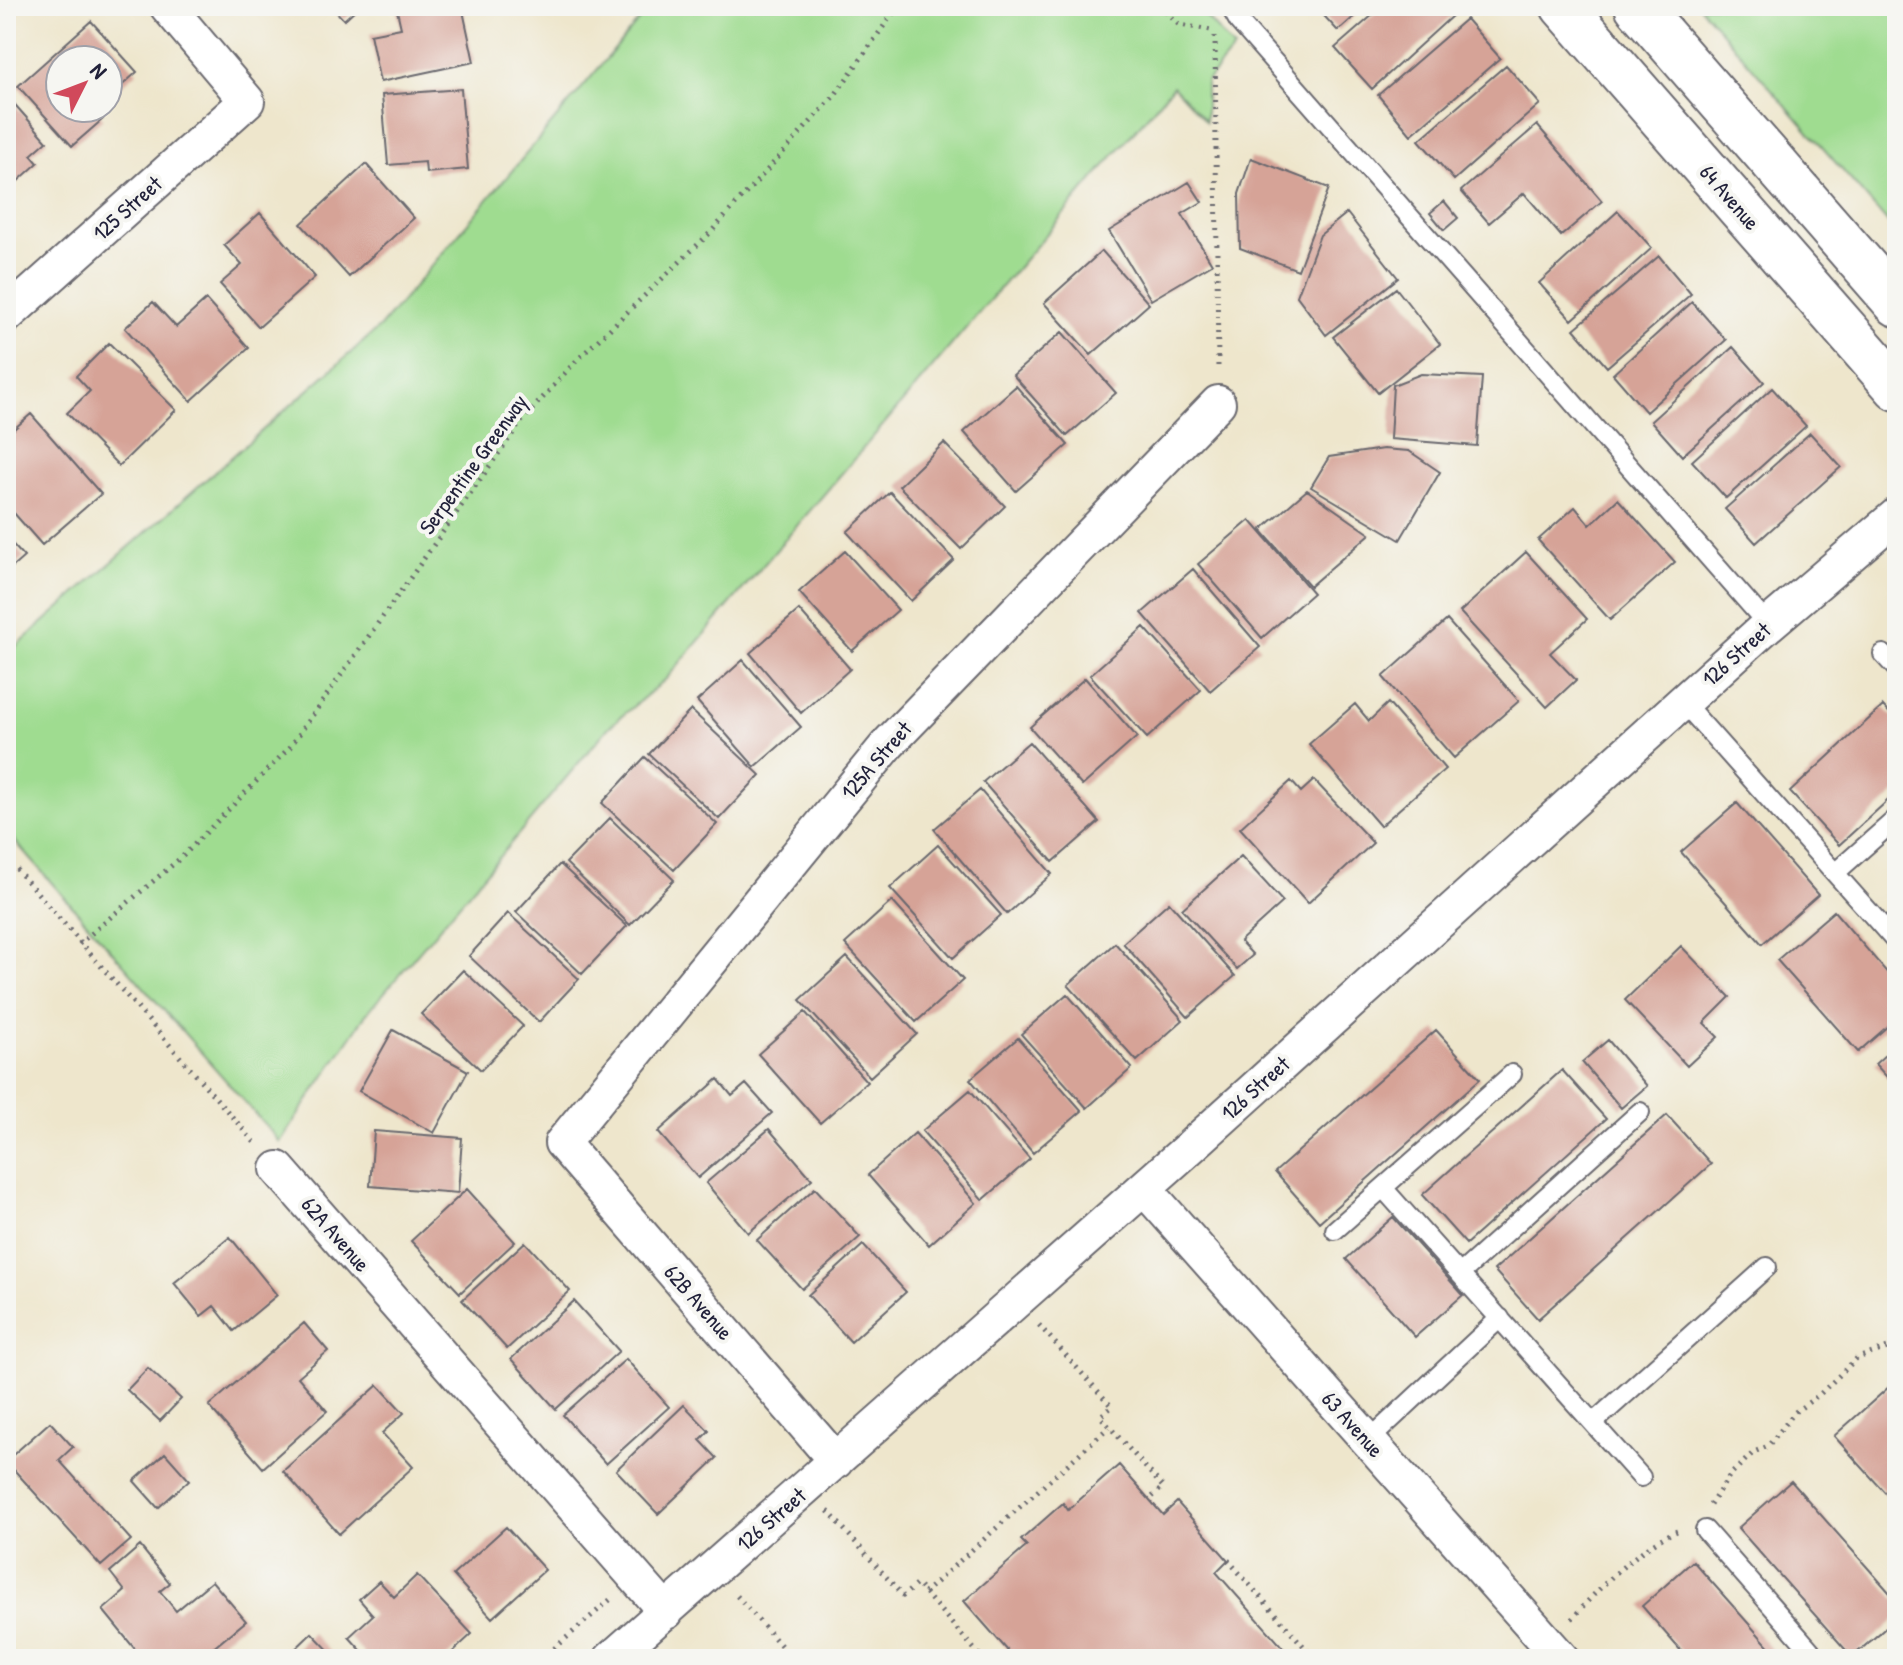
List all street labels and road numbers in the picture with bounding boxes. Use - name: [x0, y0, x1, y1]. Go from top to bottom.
- street label: 64 Avenue: [1693, 158, 1767, 236]
- street label: 125 Street: [86, 169, 169, 247]
- street label: Serpentine Greenway: [412, 388, 534, 540]
- street label: 126 Street: [1695, 615, 1777, 693]
- street label: 125A Street: [834, 714, 919, 806]
- street label: 126 Street: [1214, 1049, 1296, 1127]
- street label: 62A Avenue: [295, 1190, 377, 1278]
- street label: 62B Avenue: [658, 1258, 740, 1346]
- street label: 63 Avenue: [1315, 1384, 1391, 1464]
- street label: 126 Street: [730, 1480, 813, 1558]

